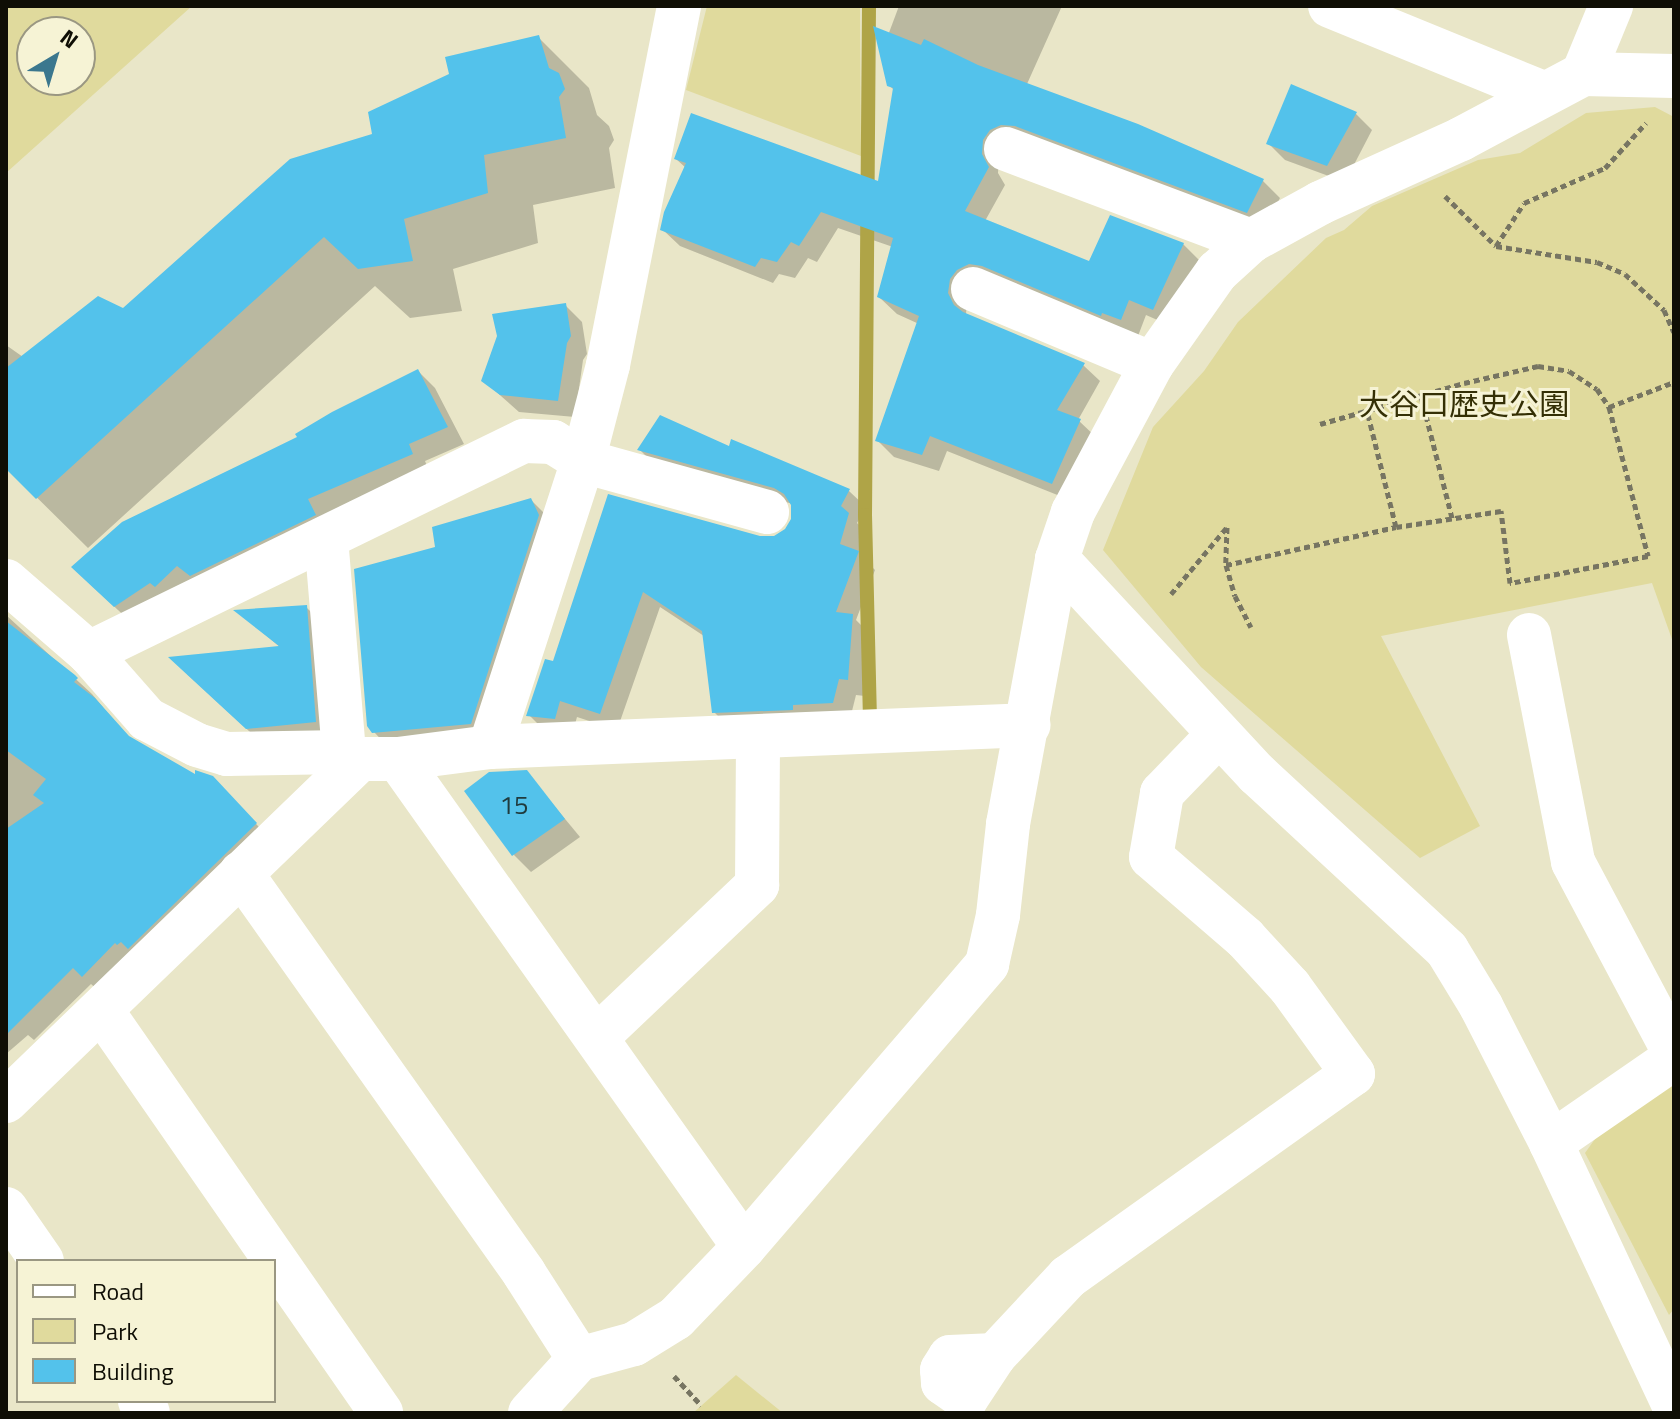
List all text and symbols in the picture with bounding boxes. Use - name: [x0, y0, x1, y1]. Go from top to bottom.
- north arrow: [16, 16, 96, 96]
- text: N: [53, 21, 86, 57]
- park label: 大谷口歴史公園: [1359, 386, 1569, 422]
- house number: 15: [499, 789, 529, 821]
- legend: [16, 1259, 276, 1403]
- text: Road: [92, 1273, 144, 1309]
- text: Park: [92, 1313, 138, 1349]
- text: Building: [92, 1353, 174, 1389]

